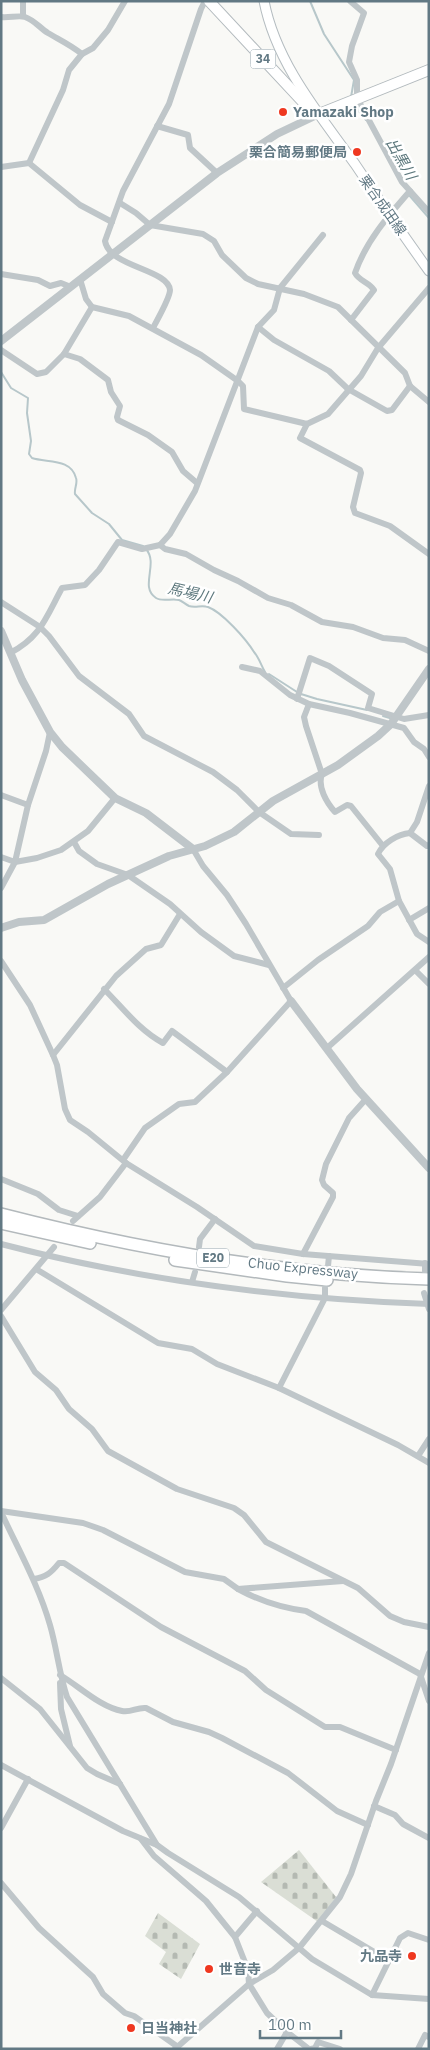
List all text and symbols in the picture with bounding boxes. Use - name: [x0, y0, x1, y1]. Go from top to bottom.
- road number: 34: [250, 50, 276, 68]
- place label: Yamazaki Shop: [293, 103, 394, 121]
- marker: Yamazaki Shop: [277, 106, 289, 118]
- water label: 出黒川: [382, 135, 422, 185]
- place label: 栗合簡易郵便局: [249, 143, 347, 161]
- marker: 栗合簡易郵便局: [351, 146, 363, 158]
- street label: 栗合成田線: [356, 171, 410, 239]
- water label: 馬場川: [166, 578, 216, 607]
- road number: E20: [197, 1248, 229, 1268]
- street label: Chuo Expressway: [247, 1253, 359, 1283]
- place label: 九品寺: [360, 1947, 402, 1965]
- marker: 九品寺: [406, 1950, 418, 1962]
- place label: 世音寺: [219, 1960, 261, 1978]
- marker: 世音寺: [203, 1963, 215, 1975]
- scale bar: [260, 2008, 341, 2040]
- text: 100 m: [268, 2015, 312, 2034]
- place label: 日当神社: [141, 2019, 197, 2037]
- marker: 日当神社: [125, 2022, 137, 2034]

